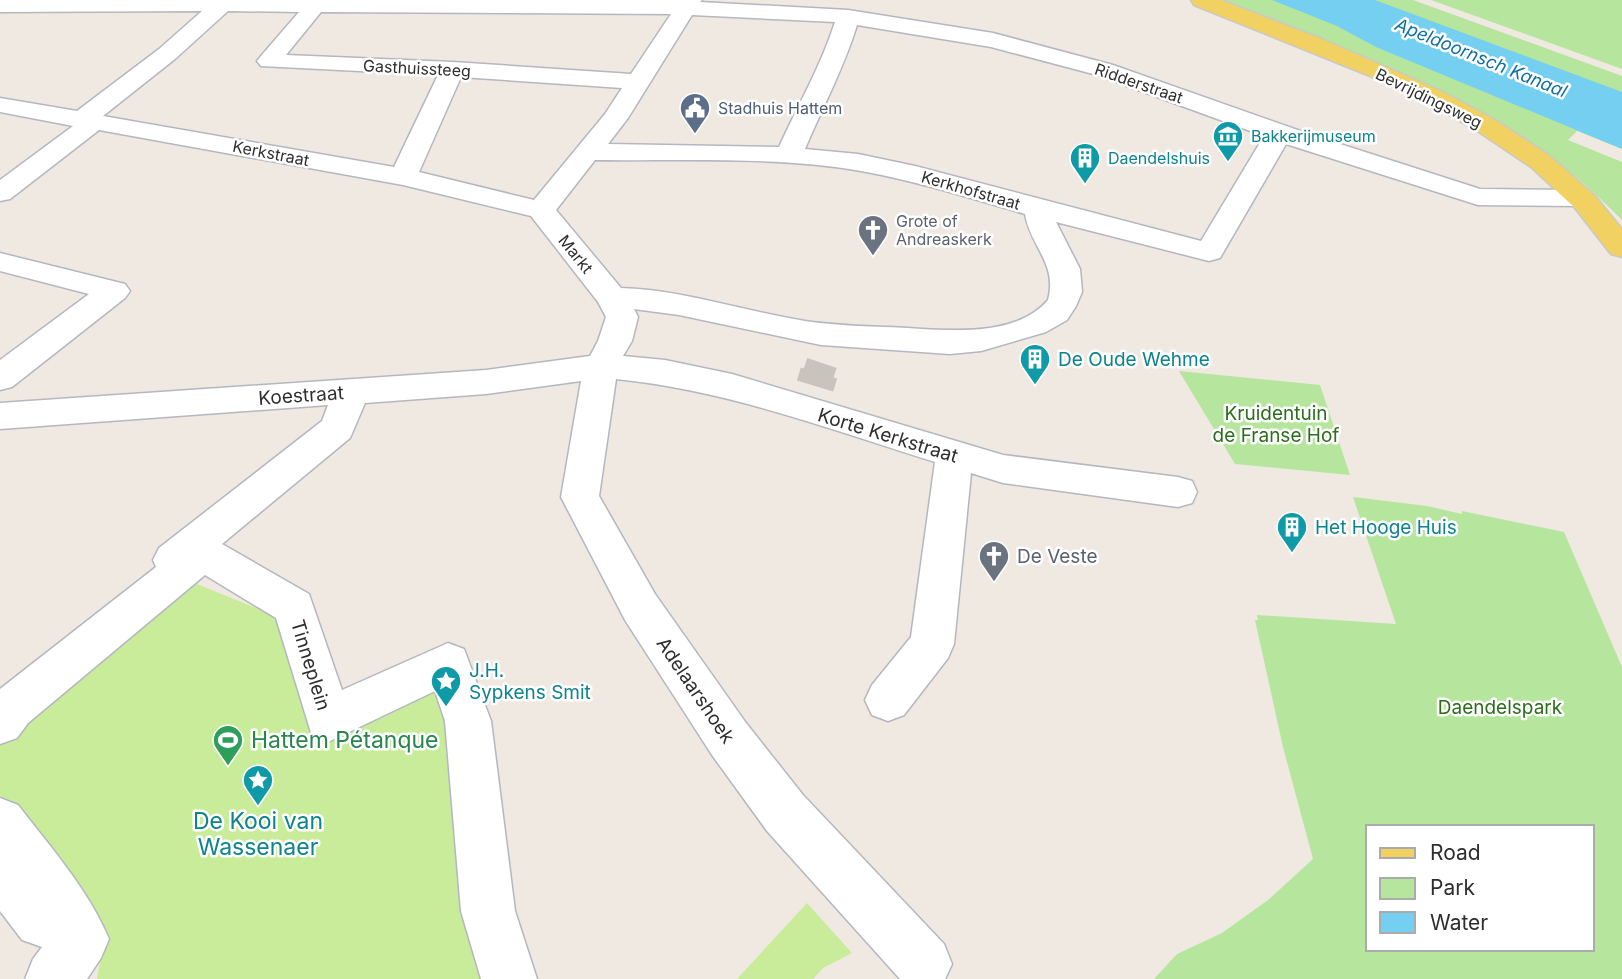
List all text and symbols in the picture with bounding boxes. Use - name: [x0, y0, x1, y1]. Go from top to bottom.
- water label: Apeldoornsch Kanaal: [1391, 13, 1571, 102]
- street label: Gasthuissteeg: [363, 55, 471, 81]
- street label: Ridderstraat: [1092, 59, 1186, 107]
- street label: Bevrijdingsweg: [1373, 64, 1485, 132]
- public building icon: Stadhuis Hattem: [678, 91, 712, 135]
- place label: Stadhuis Hattem: [718, 98, 842, 118]
- museum icon: Bakkerijmuseum: [1211, 119, 1245, 163]
- place label: Bakkerijmuseum: [1251, 126, 1376, 146]
- street label: Kerkstraat: [231, 136, 311, 170]
- building icon: Daendelshuis: [1068, 141, 1102, 185]
- place label: Daendelshuis: [1108, 148, 1210, 168]
- street label: Kerkhofstraat: [919, 166, 1023, 214]
- place label: Grote of Andreaskerk: [896, 211, 992, 249]
- church icon: Grote of Andreaskerk: [856, 213, 890, 257]
- street label: Markt: [554, 231, 598, 277]
- building icon: De Oude Wehme: [1018, 342, 1052, 386]
- place label: De Oude Wehme: [1058, 348, 1210, 371]
- street label: Koestraat: [258, 381, 344, 410]
- park label: Kruidentuin de Franse Hof: [1213, 402, 1339, 447]
- street label: Korte Kerkstraat: [815, 403, 961, 468]
- building icon: Het Hooge Huis: [1275, 510, 1309, 554]
- place label: Het Hooge Huis: [1315, 516, 1457, 539]
- church icon: De Veste: [977, 539, 1011, 583]
- place label: De Veste: [1017, 545, 1098, 568]
- street label: Tinneplein: [286, 617, 335, 713]
- street label: Adelaarshoek: [652, 633, 740, 748]
- place label: J.H. Sypkens Smit: [469, 659, 591, 704]
- place icon: J.H. Sypkens Smit: [429, 664, 463, 708]
- park label: Daendelspark: [1438, 696, 1563, 719]
- sports icon: Hattem Pétanque: [211, 723, 245, 767]
- place label: Hattem Pétanque: [251, 726, 439, 754]
- place icon: De Kooi van Wassenaer: [241, 763, 275, 807]
- place label: De Kooi van Wassenaer: [193, 807, 323, 861]
- legend: [1366, 825, 1594, 951]
- text: Road: [1430, 840, 1481, 865]
- text: Park: [1430, 875, 1475, 900]
- text: Water: [1430, 910, 1488, 935]

